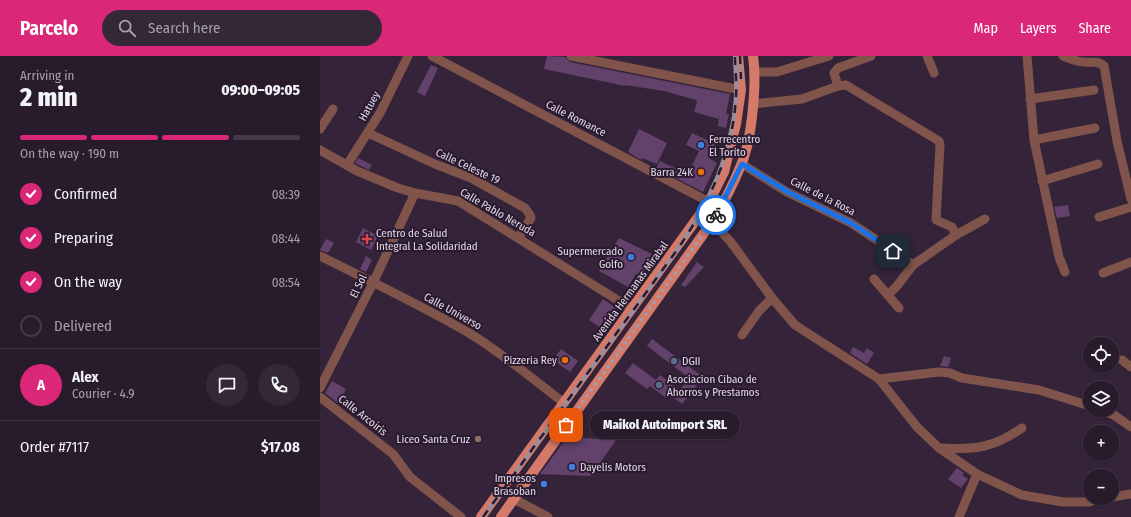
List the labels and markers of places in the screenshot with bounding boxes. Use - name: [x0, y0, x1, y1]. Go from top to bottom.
- place label: Ferrecentro El Torito: [709, 133, 761, 159]
- marker: Ferrecentro El Torito: [696, 140, 706, 150]
- place label: Barra 24K: [651, 166, 693, 179]
- marker: Barra 24K: [696, 167, 706, 177]
- place label: Centro de Salud Integral La Solidaridad: [376, 227, 478, 253]
- marker: Centro de Salud Integral La Solidaridad: [361, 233, 373, 245]
- pin: [876, 234, 910, 268]
- place label: Supermercado Golfo: [558, 245, 623, 271]
- marker: Supermercado Golfo: [626, 252, 636, 262]
- place label: Pizzeria Rey: [504, 354, 557, 367]
- marker: Pizzeria Rey: [560, 355, 570, 365]
- place label: DGII: [682, 355, 700, 368]
- marker: DGII: [669, 356, 679, 366]
- place label: Asociacion Cibao de Ahorros y Prestamos: [667, 373, 760, 399]
- marker: Asociacion Cibao de Ahorros y Prestamos: [654, 380, 664, 390]
- pin: [549, 408, 583, 442]
- callout: Maikol Autoimport SRL: [590, 411, 740, 439]
- place label: Liceo Santa Cruz: [397, 433, 471, 446]
- marker: Liceo Santa Cruz: [473, 434, 483, 444]
- place label: Dayelis Motors: [580, 461, 646, 474]
- marker: Dayelis Motors: [567, 462, 577, 472]
- place label: Impresos Brasoban: [494, 472, 536, 498]
- marker: Impresos Brasoban: [539, 479, 549, 489]

